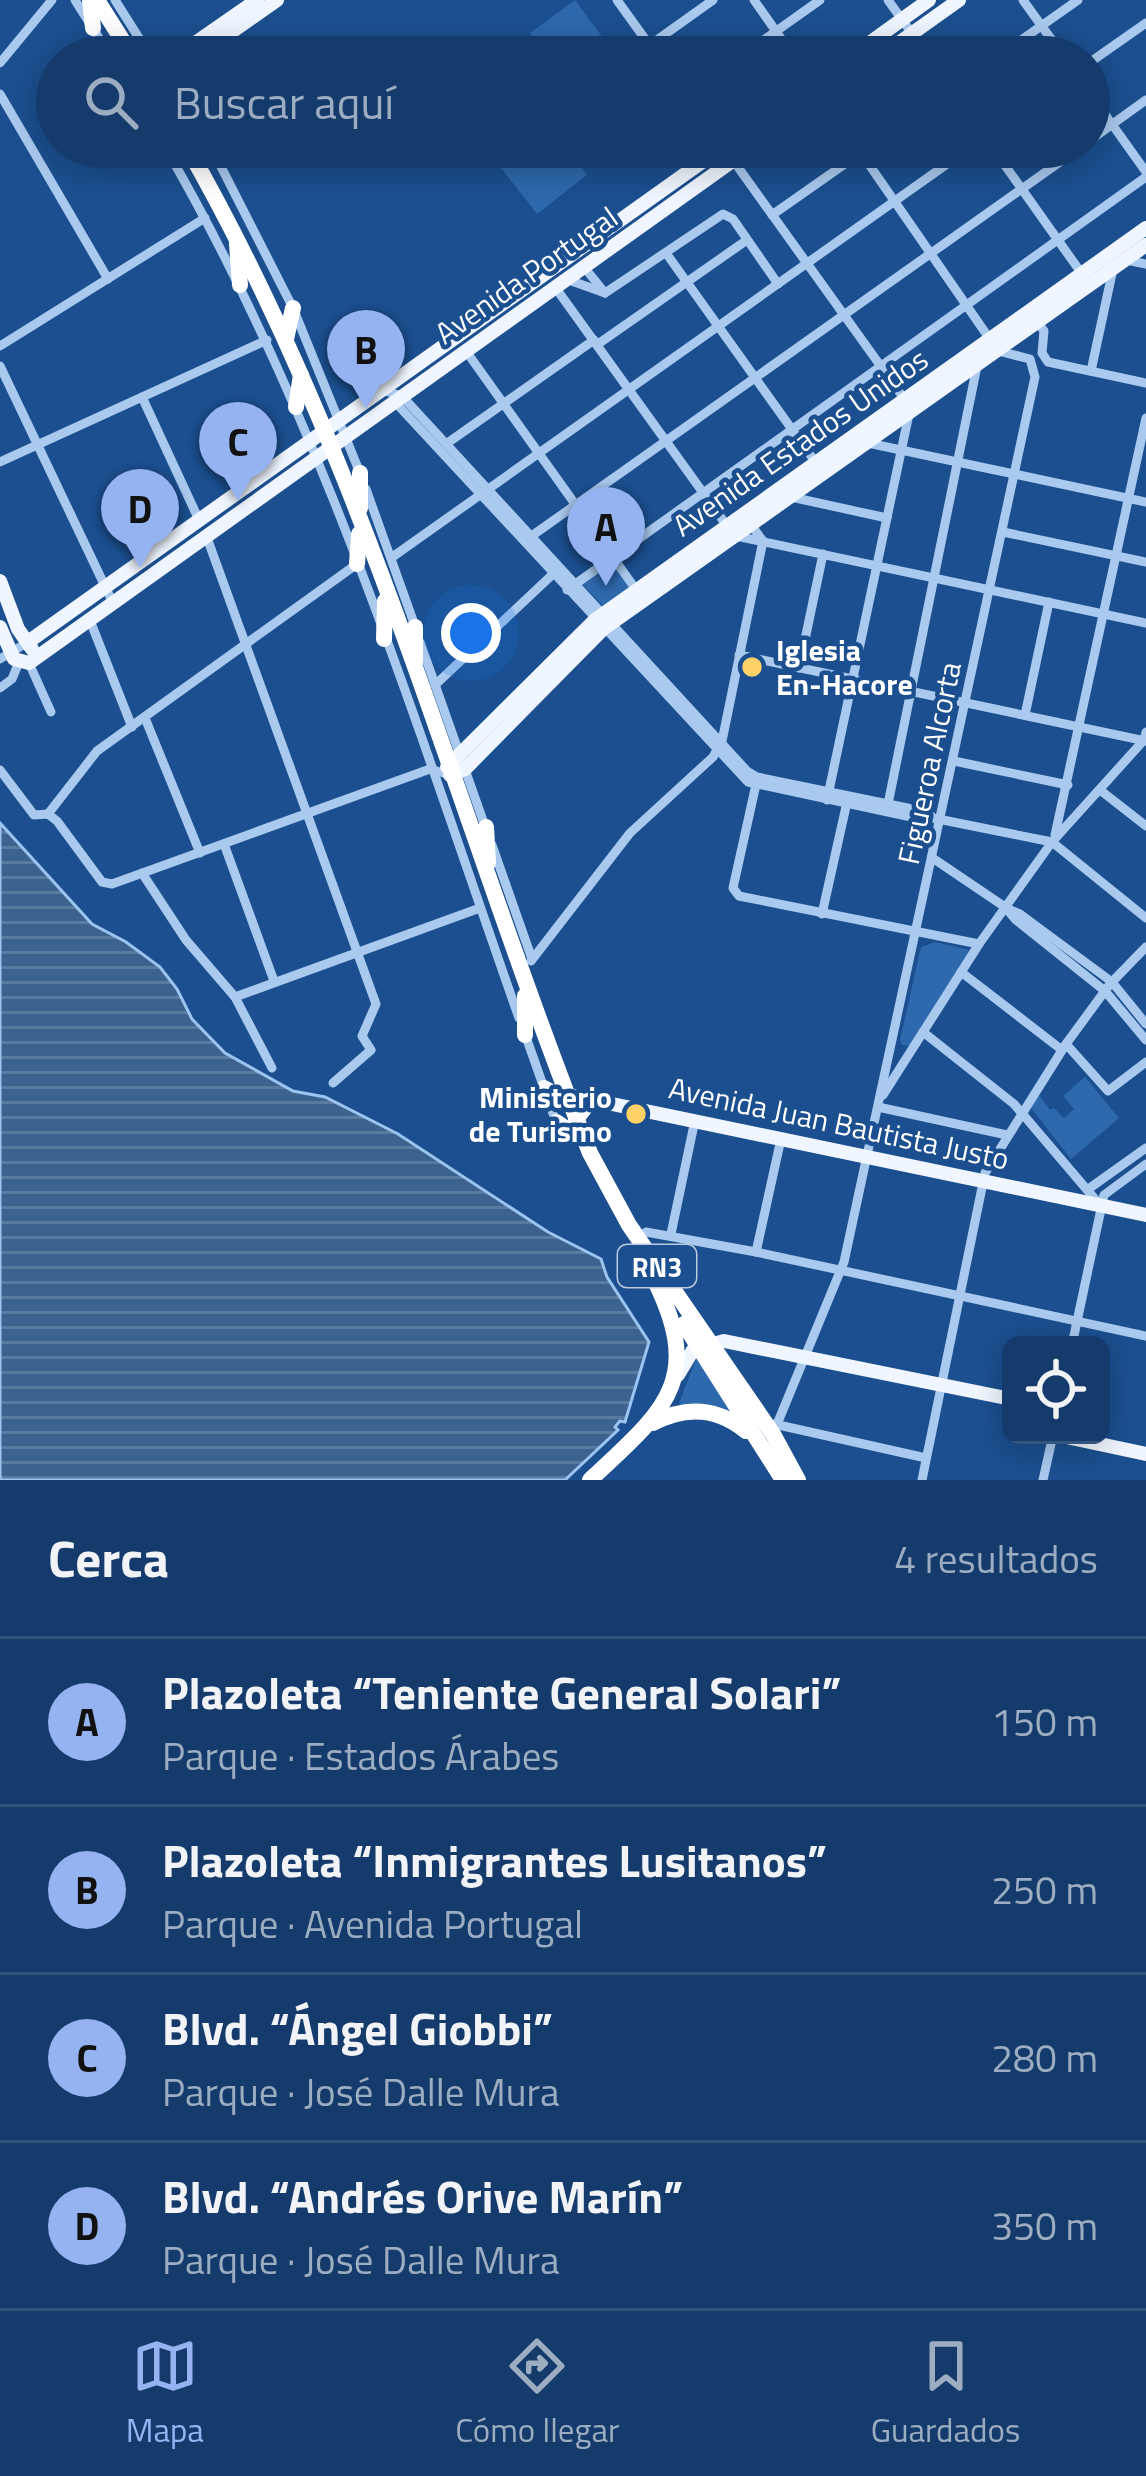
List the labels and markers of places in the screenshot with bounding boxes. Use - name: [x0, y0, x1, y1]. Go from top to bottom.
- pin: B: [327, 310, 405, 409]
- pin: C: [199, 402, 277, 501]
- pin: D: [101, 469, 179, 568]
- pin: A: [567, 487, 645, 586]
- place label: Iglesia En-Hacore: [776, 627, 913, 707]
- marker: Iglesia En-Hacore: [739, 654, 765, 680]
- place label: Ministerio de Turismo: [469, 1074, 612, 1154]
- marker: Ministerio de Turismo: [623, 1101, 649, 1127]

